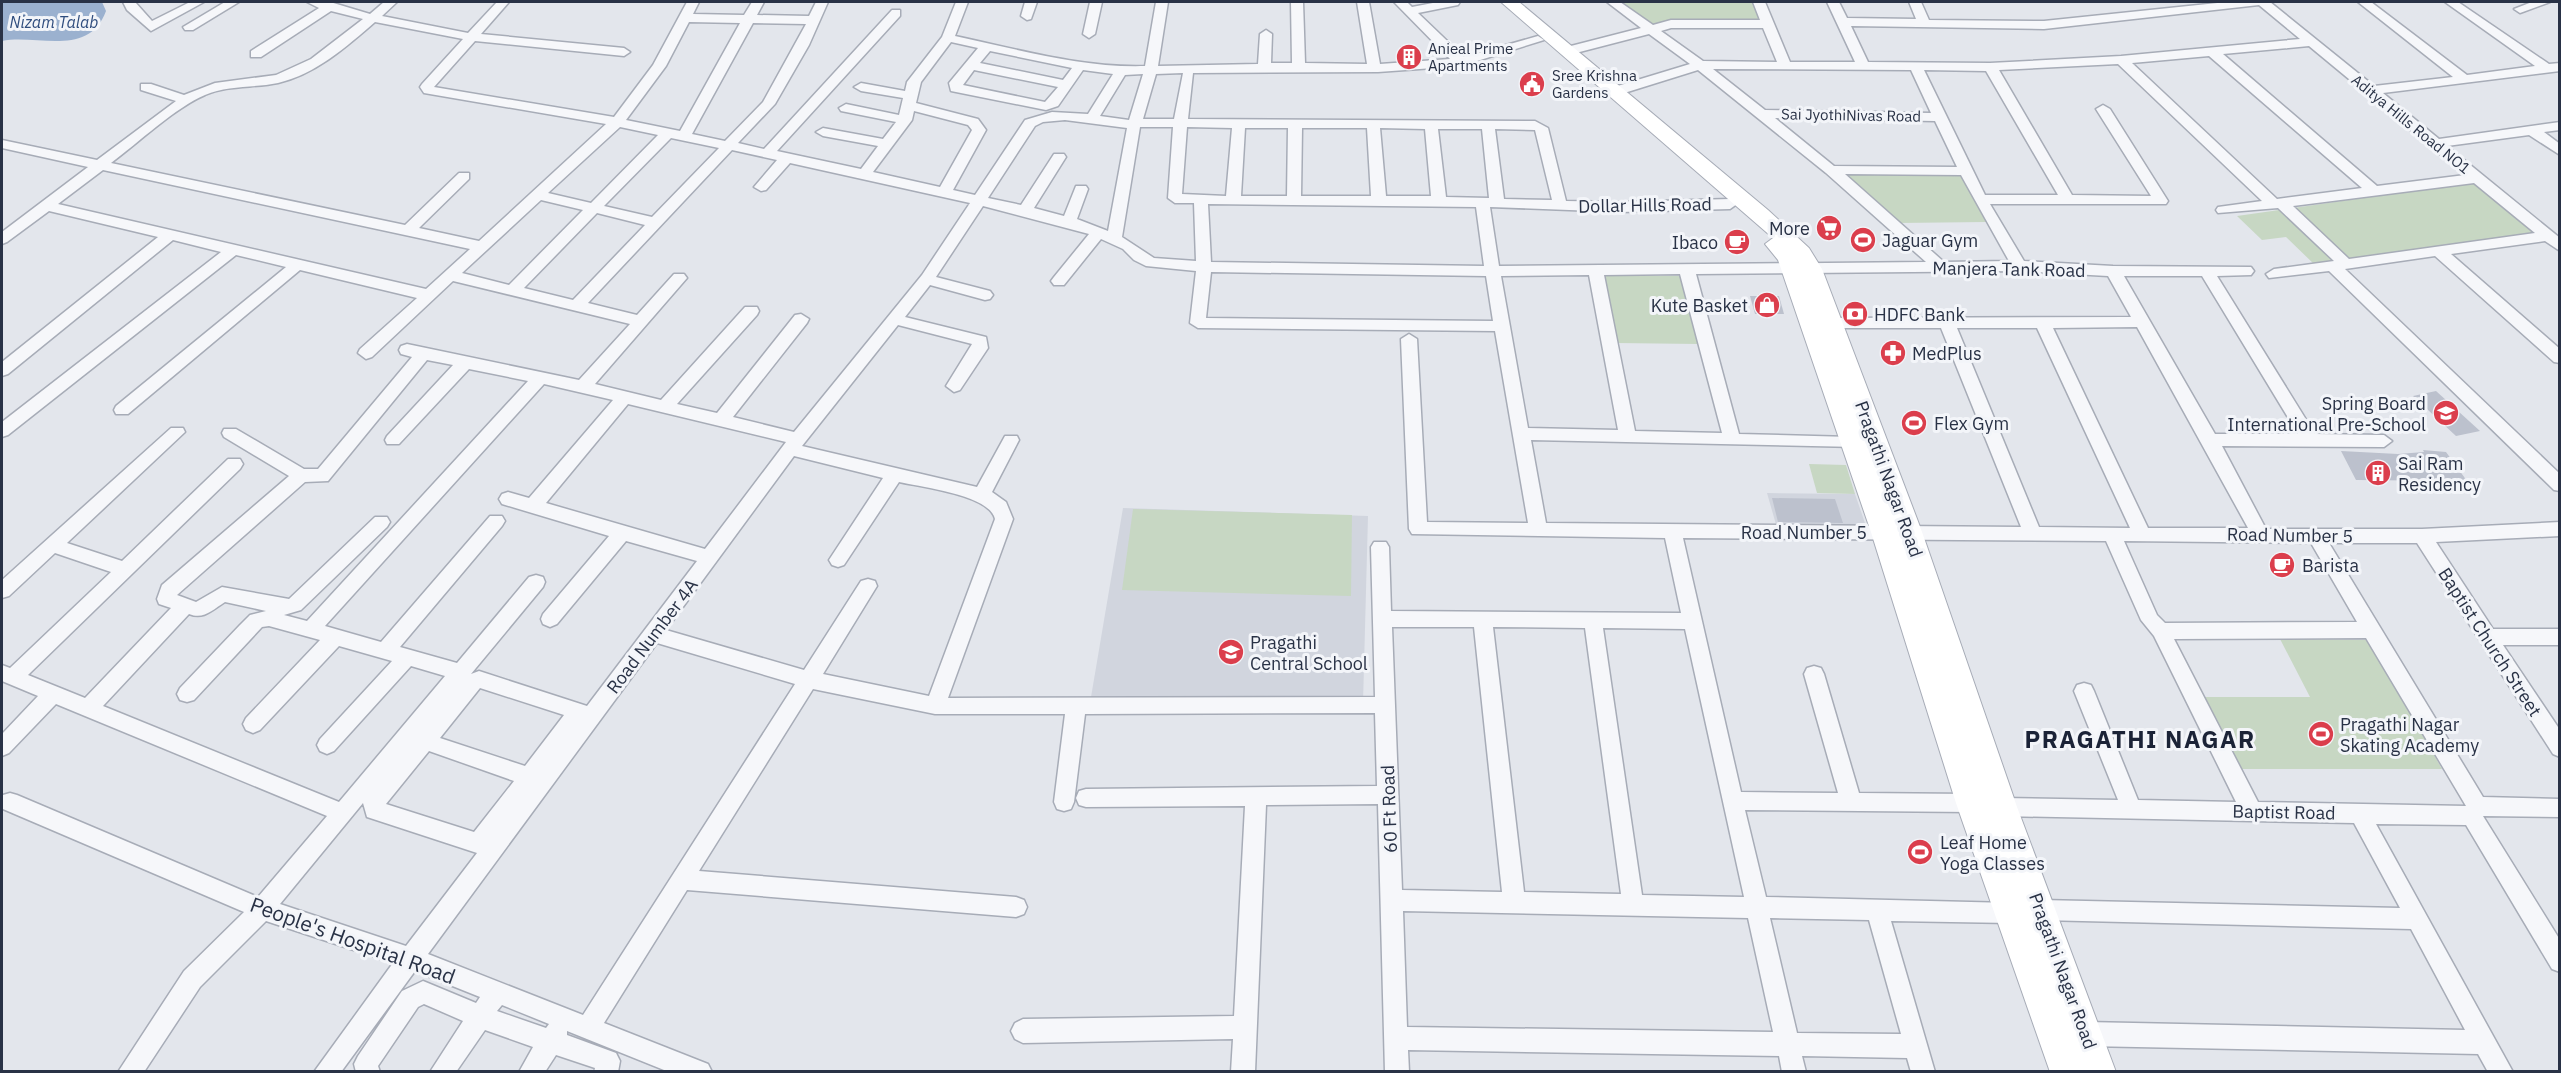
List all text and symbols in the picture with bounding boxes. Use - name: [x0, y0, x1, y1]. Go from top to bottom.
- water label: Nizam Talab: [10, 12, 98, 32]
- place label: Anieal Prime Apartments: [1428, 39, 1513, 75]
- building icon: Anieal Prime Apartments: [1394, 42, 1424, 72]
- place label: Sree Krishna Gardens: [1552, 66, 1637, 102]
- public building icon: Sree Krishna Gardens: [1517, 69, 1547, 99]
- street label: Aditya Hills Road NO1: [2348, 70, 2474, 178]
- street label: Sai JyothiNivas Road: [1781, 104, 1921, 126]
- street label: Dollar Hills Road: [1578, 192, 1712, 218]
- supermarket icon: More: [1814, 213, 1844, 243]
- place label: More: [1769, 217, 1810, 240]
- sports icon: Jaguar Gym: [1848, 225, 1878, 255]
- cafe icon: Ibaco: [1722, 227, 1752, 257]
- place label: Jaguar Gym: [1882, 229, 1978, 252]
- place label: Ibaco: [1672, 231, 1718, 254]
- street label: Manjera Tank Road: [1932, 256, 2086, 282]
- shop icon: Kute Basket: [1752, 290, 1782, 320]
- place label: Kute Basket: [1651, 294, 1748, 317]
- bank icon: HDFC Bank: [1840, 299, 1870, 329]
- place label: HDFC Bank: [1874, 303, 1966, 326]
- pharmacy icon: MedPlus: [1878, 338, 1908, 368]
- place label: MedPlus: [1912, 342, 1982, 365]
- place label: Spring Board International Pre-School: [2227, 392, 2426, 436]
- street label: Pragathi Nagar Road: [1850, 398, 1928, 560]
- school or university icon: Spring Board International Pre-School: [2431, 398, 2461, 428]
- sports icon: Flex Gym: [1899, 408, 1929, 438]
- place label: Flex Gym: [1934, 412, 2009, 435]
- place label: Sai Ram Residency: [2398, 452, 2481, 496]
- building icon: Sai Ram Residency: [2363, 458, 2393, 488]
- street label: Road Number 5: [1741, 521, 1867, 544]
- street label: Road Number 5: [2227, 522, 2353, 548]
- cafe icon: Barista: [2267, 550, 2297, 580]
- place label: Barista: [2302, 554, 2359, 577]
- street label: Baptist Church Street: [2433, 563, 2547, 721]
- street label: Road Number 4A: [601, 574, 703, 698]
- place label: Pragathi Central School: [1250, 631, 1368, 675]
- school or university icon: Pragathi Central School: [1216, 637, 1246, 667]
- place label: Pragathi Nagar Skating Academy: [2340, 713, 2479, 757]
- sports icon: Pragathi Nagar Skating Academy: [2306, 719, 2336, 749]
- district label: PRAGATHI NAGAR: [2024, 723, 2256, 755]
- street label: 60 Ft Road: [1376, 765, 1402, 853]
- street label: Baptist Road: [2232, 800, 2336, 824]
- place label: Leaf Home Yoga Classes: [1940, 831, 2045, 875]
- sports icon: Leaf Home Yoga Classes: [1905, 837, 1935, 867]
- street label: People's Hospital Road: [246, 890, 460, 990]
- street label: Pragathi Nagar Road: [2024, 890, 2102, 1052]

